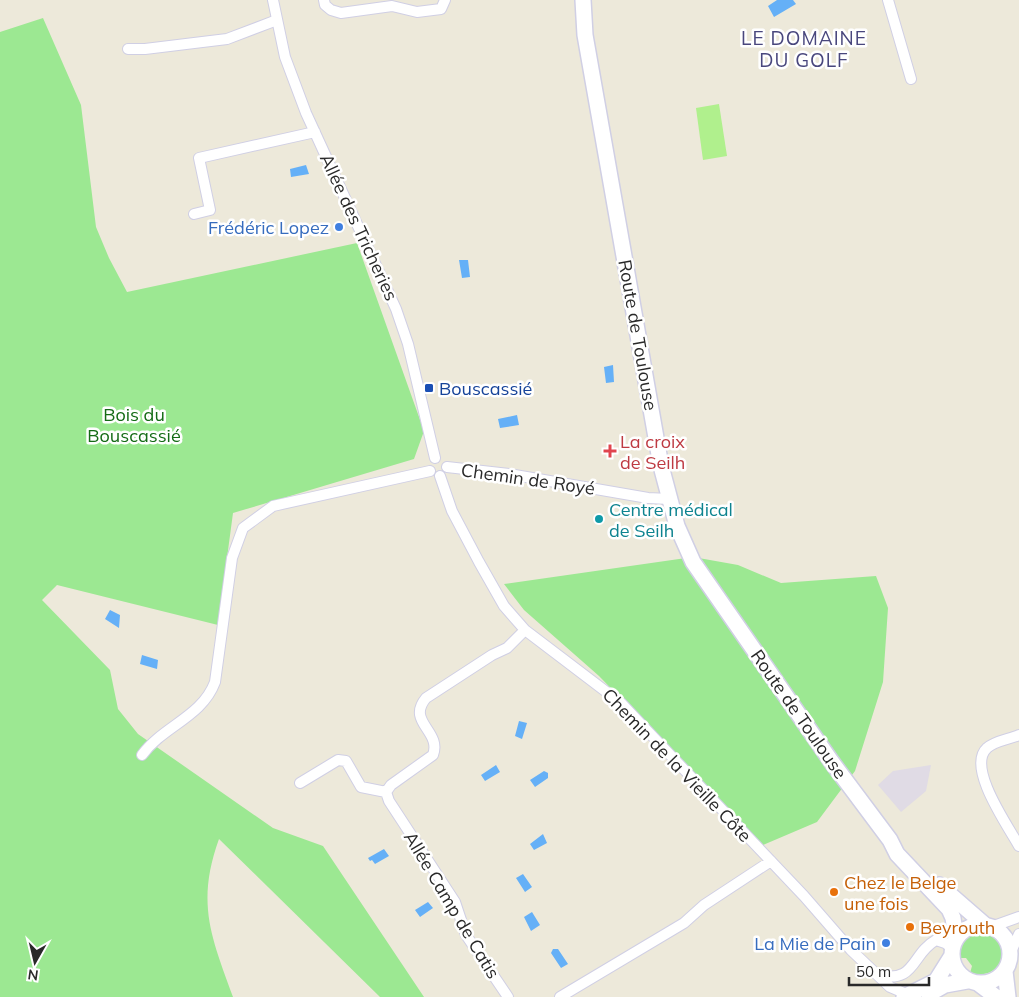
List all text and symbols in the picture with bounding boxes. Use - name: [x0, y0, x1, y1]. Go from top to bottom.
- district label: LE DOMAINE DU GOLF: [741, 26, 867, 72]
- street label: Allée des Tricheries: [315, 150, 403, 304]
- place label: Frédéric Lopez: [208, 216, 329, 239]
- marker: Frédéric Lopez: [333, 221, 345, 233]
- street label: Route de Toulouse: [613, 258, 663, 412]
- place label: Bouscassié: [439, 377, 532, 400]
- marker: Bouscassié: [423, 382, 435, 394]
- park label: Bois du Bouscassié: [87, 403, 181, 447]
- place label: La croix de Seilh: [620, 430, 685, 474]
- marker: La croix de Seilh: [604, 445, 616, 457]
- street label: Chemin de Royé: [460, 458, 596, 500]
- place label: Centre médical de Seilh: [609, 498, 733, 542]
- marker: Centre médical de Seilh: [593, 513, 605, 525]
- street label: Route de Toulouse: [746, 645, 852, 783]
- street label: Chemin de la Vieille Côte: [598, 683, 756, 847]
- street label: Allée Camp de Catis: [399, 827, 505, 983]
- place label: Chez le Belge une fois: [844, 871, 956, 915]
- marker: Chez le Belge une fois: [828, 886, 840, 898]
- place label: Beyrouth: [920, 916, 995, 939]
- marker: Beyrouth: [904, 921, 916, 933]
- place label: La Mie de Pain: [754, 932, 876, 955]
- north arrow: [10, 937, 60, 987]
- marker: La Mie de Pain: [880, 937, 892, 949]
- scale bar: [849, 954, 929, 986]
- text: 50 m: [856, 962, 891, 981]
- text: N: [27, 965, 40, 985]

